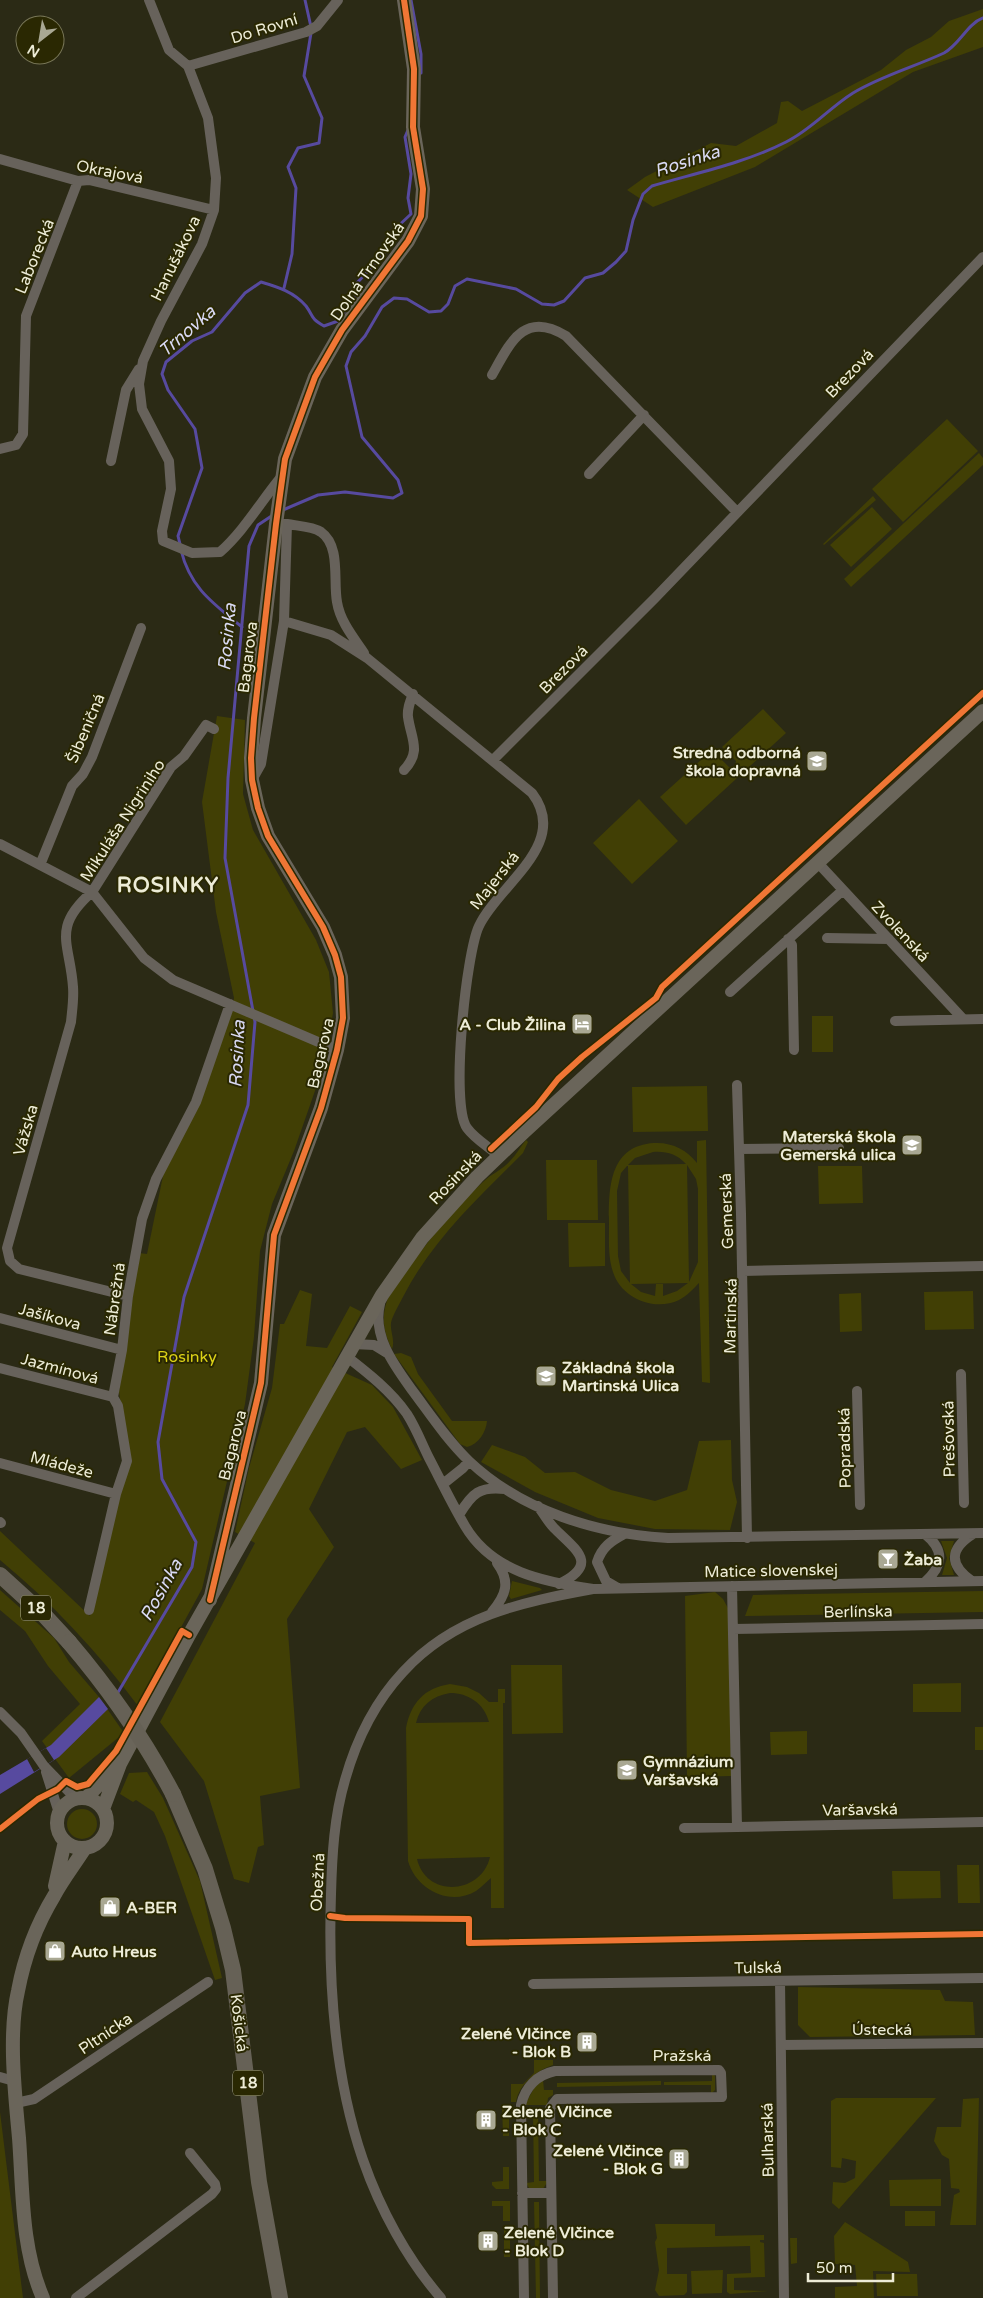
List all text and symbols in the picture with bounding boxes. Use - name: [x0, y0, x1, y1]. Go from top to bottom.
- street label: Do Rovní: [228, 9, 300, 49]
- north arrow: [15, 15, 65, 65]
- text: N: [24, 41, 43, 61]
- water label: Rosinka: [651, 140, 723, 182]
- street label: Okrajová: [75, 156, 145, 188]
- street label: Hanušákova: [147, 212, 205, 305]
- street label: Laborecká: [11, 216, 59, 297]
- street label: Dolná Trnovská: [326, 218, 409, 325]
- water label: Trnovka: [154, 300, 220, 362]
- street label: Brezová: [821, 345, 878, 403]
- water label: Rosinka: [213, 601, 241, 672]
- street label: Bagarova: [234, 620, 262, 694]
- street label: Brezová: [535, 641, 592, 698]
- street label: Šibeničná: [62, 690, 110, 766]
- place label: Stredná odborná škola dopravná: [673, 743, 801, 781]
- school or university icon: Stredná odborná škola dopravná: [805, 749, 829, 773]
- street label: Mikuláša Nigriniho: [76, 756, 170, 885]
- street label: Majerská: [466, 847, 524, 914]
- district label: ROSINKY: [117, 873, 219, 898]
- street label: Zvolenská: [867, 897, 934, 966]
- hotel icon: A - Club Žilina: [570, 1012, 594, 1036]
- place label: A - Club Žilina: [459, 1015, 566, 1035]
- street label: Bagarova: [303, 1016, 339, 1091]
- water label: Rosinka: [224, 1019, 250, 1088]
- street label: Vážska: [9, 1102, 43, 1158]
- place label: Materská škola Gemerská ulica: [780, 1127, 896, 1165]
- school or university icon: Materská škola Gemerská ulica: [900, 1133, 924, 1157]
- street label: Rosinská: [425, 1146, 486, 1209]
- street label: Gemerská: [716, 1172, 738, 1249]
- street label: Nábrežná: [100, 1261, 130, 1337]
- street label: Martinská: [720, 1278, 742, 1354]
- street label: Jašíkova: [16, 1299, 83, 1335]
- park label: Rosinky: [157, 1347, 217, 1367]
- street label: Jazmínová: [19, 1349, 101, 1389]
- place label: Základná škola Martinská Ulica: [562, 1358, 679, 1396]
- school or university icon: Základná škola Martinská Ulica: [534, 1364, 558, 1388]
- street label: Prešovská: [938, 1401, 960, 1477]
- street label: Popradská: [834, 1407, 856, 1489]
- street label: Bagarova: [215, 1408, 251, 1483]
- street label: Mládeže: [28, 1447, 95, 1483]
- bar icon: Žaba: [876, 1547, 900, 1571]
- place label: Žaba: [904, 1550, 942, 1570]
- water label: Rosinka: [135, 1554, 187, 1625]
- street label: Matice slovenskej: [704, 1560, 838, 1582]
- road number: 18: [21, 1596, 51, 1620]
- street label: Berlínska: [823, 1601, 893, 1623]
- place label: Gymnázium Varšavská: [643, 1752, 734, 1790]
- school or university icon: Gymnázium Varšavská: [615, 1758, 639, 1782]
- street label: Varšavská: [822, 1799, 898, 1821]
- street label: Obežná: [306, 1852, 330, 1912]
- shop icon: A-BER: [98, 1895, 122, 1919]
- place label: A-BER: [126, 1898, 177, 1918]
- shop icon: Auto Hreus: [43, 1939, 67, 1963]
- place label: Auto Hreus: [71, 1942, 157, 1962]
- street label: Tulská: [734, 1958, 782, 1978]
- street label: Košická: [226, 1993, 252, 2053]
- street label: Pltnícka: [75, 2009, 136, 2059]
- street label: Ústecká: [852, 2020, 912, 2040]
- place label: Zelené Vlčince - Blok B: [461, 2024, 571, 2062]
- building icon: Zelené Vlčince - Blok B: [575, 2030, 599, 2054]
- street label: Pražská: [653, 2046, 711, 2066]
- road number: 18: [233, 2070, 263, 2096]
- place label: Zelené Vlčince - Blok C: [502, 2102, 612, 2140]
- street label: Bulharská: [757, 2102, 779, 2178]
- building icon: Zelené Vlčince - Blok C: [474, 2108, 498, 2132]
- place label: Zelené Vlčince - Blok G: [553, 2141, 663, 2179]
- building icon: Zelené Vlčince - Blok G: [667, 2147, 691, 2171]
- place label: Zelené Vlčince - Blok D: [504, 2223, 614, 2261]
- building icon: Zelené Vlčince - Blok D: [476, 2229, 500, 2253]
- scale bar: [808, 2250, 893, 2282]
- text: 50 m: [816, 2259, 853, 2277]

